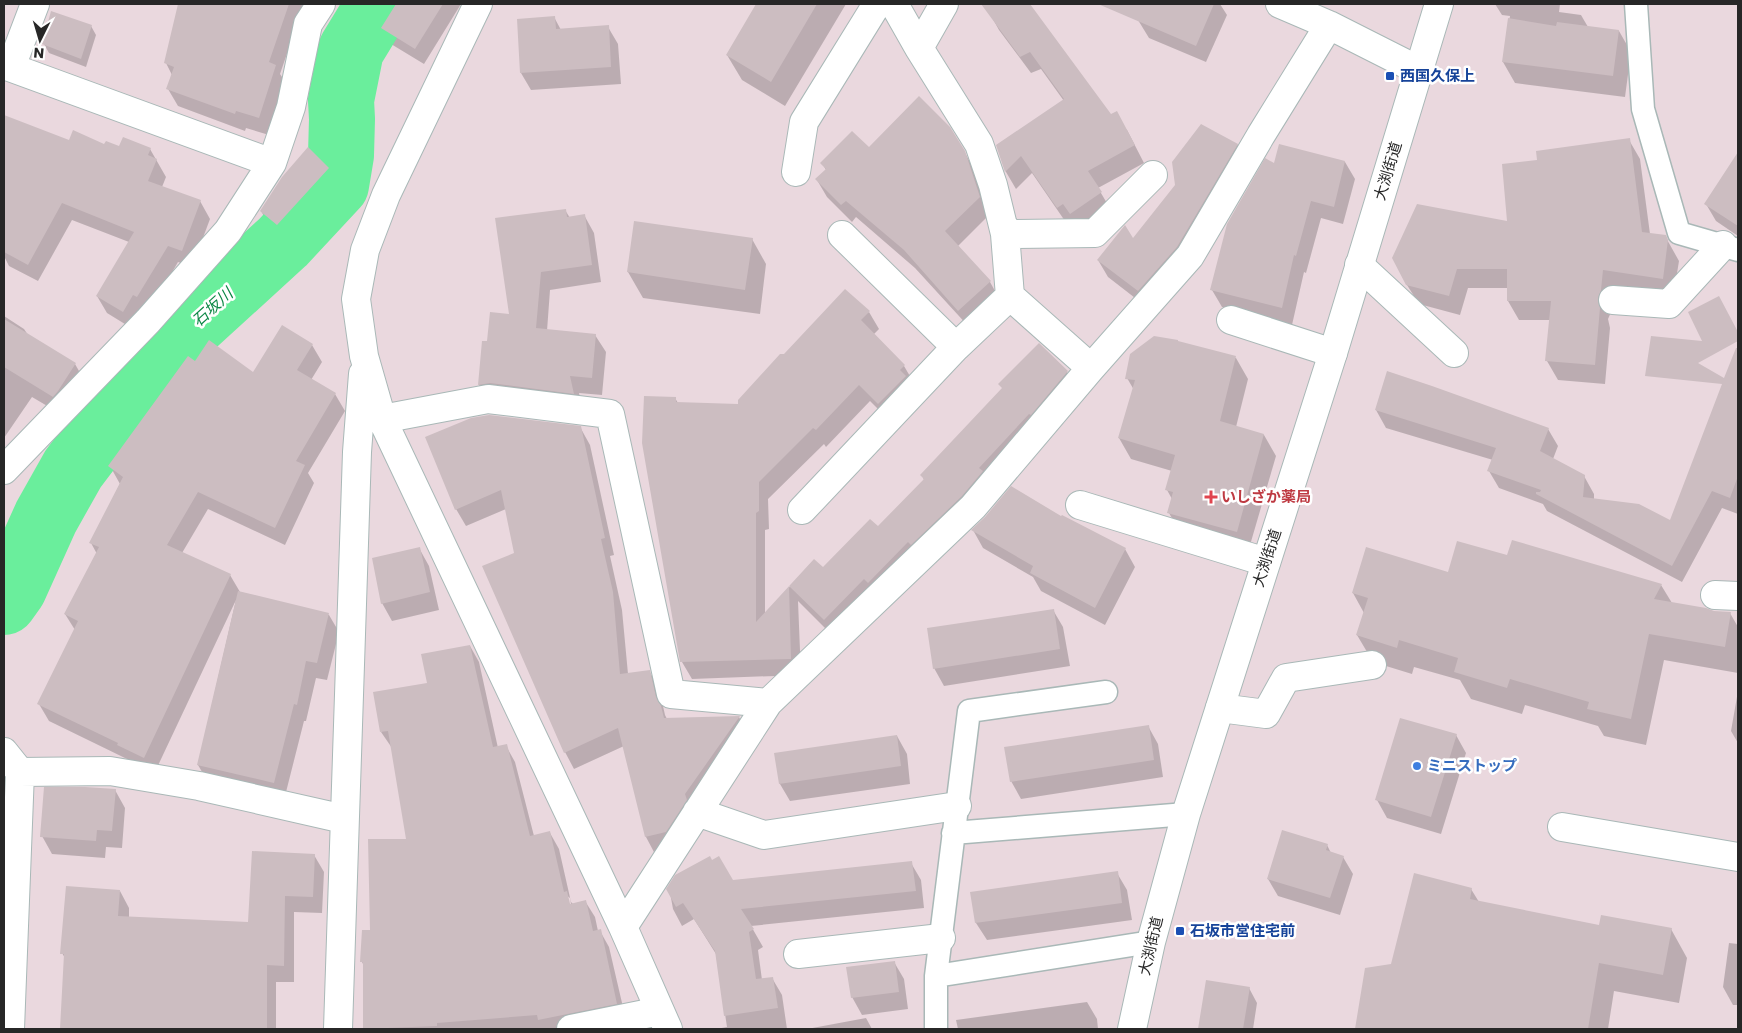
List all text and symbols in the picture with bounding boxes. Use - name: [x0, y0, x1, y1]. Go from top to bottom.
- north arrow: [15, 15, 65, 65]
- text: N: [33, 43, 45, 63]
- place label: 西国久保上: [1400, 65, 1475, 86]
- marker: 西国久保上: [1384, 70, 1396, 82]
- street label: 大渕街道: [1369, 139, 1406, 203]
- water label: 石坂川: [187, 281, 239, 332]
- place label: いしざか薬局: [1221, 486, 1311, 507]
- marker: いしざか薬局: [1205, 491, 1217, 503]
- street label: 大渕街道: [1247, 526, 1286, 590]
- place label: ミニストップ: [1427, 755, 1517, 776]
- marker: ミニストップ: [1411, 760, 1423, 772]
- street label: 大渕街道: [1134, 914, 1167, 977]
- place label: 石坂市営住宅前: [1190, 920, 1295, 941]
- marker: 石坂市営住宅前: [1174, 925, 1186, 937]

